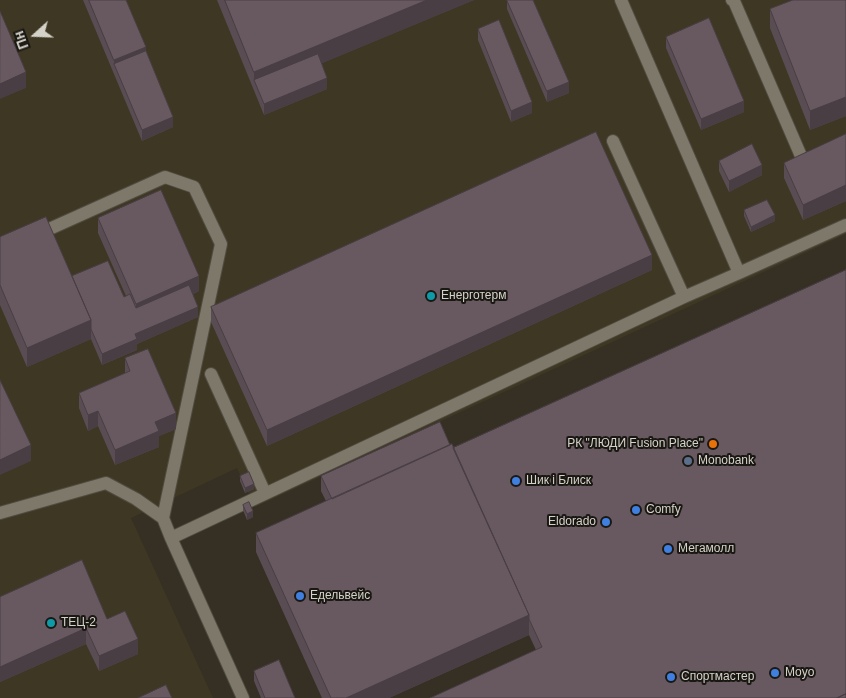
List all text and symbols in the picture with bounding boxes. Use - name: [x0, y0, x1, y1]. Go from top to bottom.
- north arrow: [10, 10, 60, 60]
- text: Пн: [10, 29, 32, 52]
- place label: Енерготерм: [441, 289, 506, 303]
- marker: Енерготерм: [425, 290, 437, 302]
- place label: РК "ЛЮДИ Fusion Place": [567, 437, 703, 451]
- marker: РК "ЛЮДИ Fusion Place": [707, 438, 719, 450]
- place label: Monobank: [698, 454, 754, 468]
- marker: Monobank: [682, 455, 694, 467]
- place label: Шик і Блиск: [526, 474, 591, 488]
- marker: Шик і Блиск: [510, 475, 522, 487]
- place label: Comfy: [646, 503, 681, 517]
- marker: Comfy: [630, 504, 642, 516]
- place label: Eldorado: [548, 515, 596, 529]
- marker: Eldorado: [600, 516, 612, 528]
- place label: Мегамолл: [678, 542, 734, 556]
- marker: Мегамолл: [662, 543, 674, 555]
- place label: Едельвейс: [310, 589, 370, 603]
- marker: Едельвейс: [294, 590, 306, 602]
- place label: ТЕЦ-2: [61, 616, 96, 630]
- marker: ТЕЦ-2: [45, 617, 57, 629]
- place label: Moyo: [785, 666, 814, 680]
- marker: Moyo: [769, 667, 781, 679]
- place label: Спортмастер: [681, 670, 754, 684]
- marker: Спортмастер: [665, 671, 677, 683]

